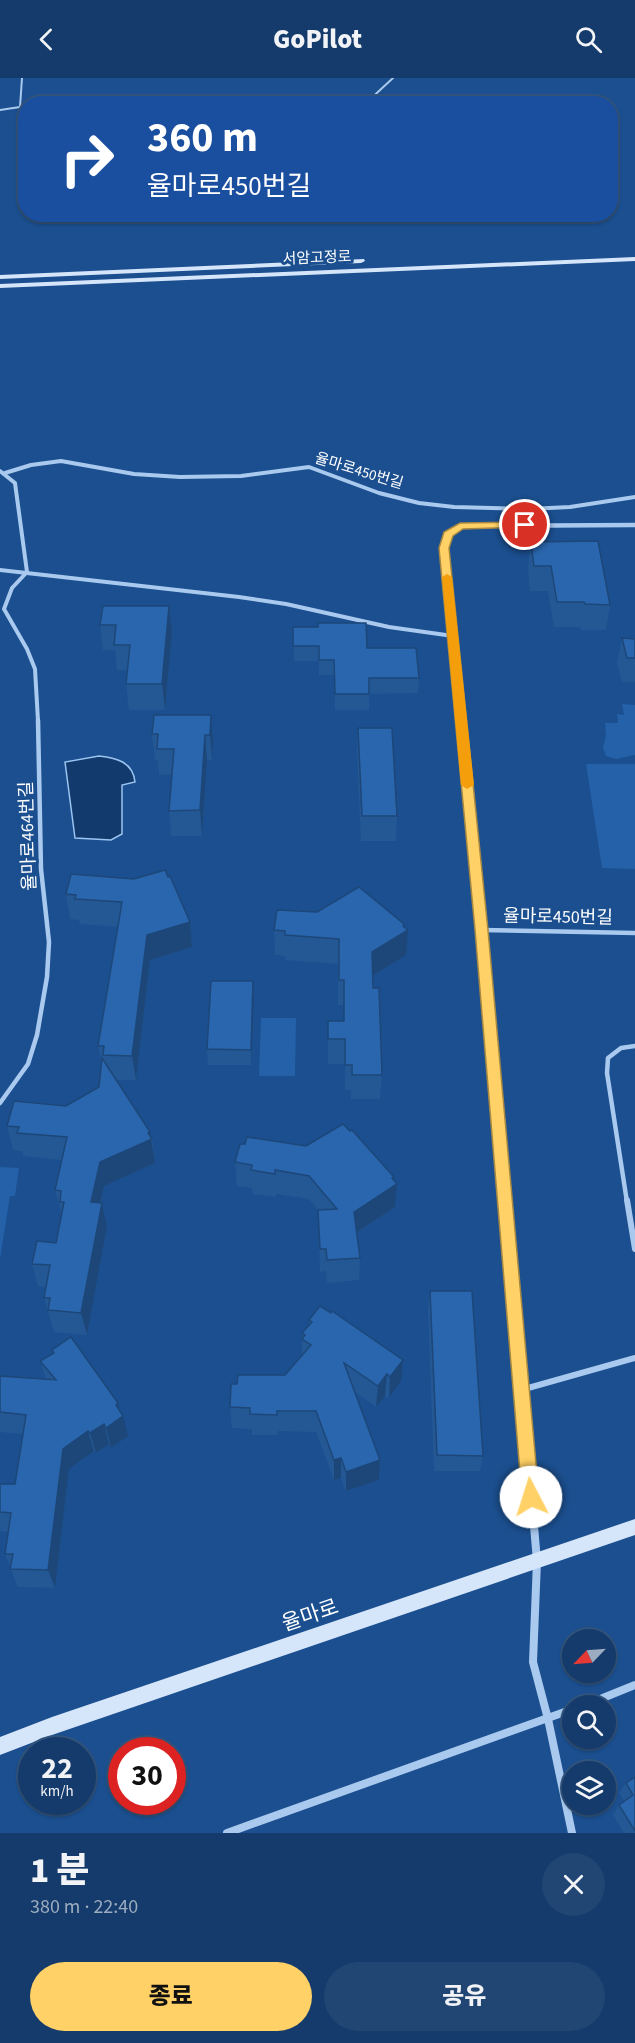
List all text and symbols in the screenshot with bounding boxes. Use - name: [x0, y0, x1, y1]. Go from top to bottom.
- text: GoPilot: [273, 20, 362, 59]
- icon: back: [30, 23, 63, 56]
- icon: search: [572, 23, 605, 56]
- text: 360 m: [147, 108, 258, 168]
- icon: right: [48, 120, 126, 198]
- text: 율마로450번길: [147, 167, 311, 206]
- street label: 서암고정로: [282, 246, 352, 270]
- street label: 율마로450번길: [312, 448, 406, 494]
- pin: [499, 499, 550, 550]
- icon: arrive: [508, 508, 541, 541]
- street label: 율마로464번길: [14, 781, 42, 891]
- street label: 율마로450번길: [503, 904, 613, 930]
- position arrow: [499, 1465, 563, 1529]
- street label: 율마로: [278, 1591, 342, 1639]
- north arrow: [562, 1629, 616, 1683]
- map controls: [562, 1629, 616, 1815]
- button: search: [562, 1695, 616, 1749]
- speed limit sign: 30: [108, 1737, 186, 1815]
- text: 22: [41, 1747, 73, 1790]
- button: layers: [562, 1761, 616, 1815]
- text: km/h: [40, 1781, 74, 1802]
- text: 1 분: [30, 1845, 90, 1896]
- button: close: [542, 1853, 605, 1916]
- text: 380 m · 22:40: [30, 1893, 138, 1921]
- button: 종료: [30, 1962, 312, 2031]
- button: 공유: [324, 1962, 605, 2031]

